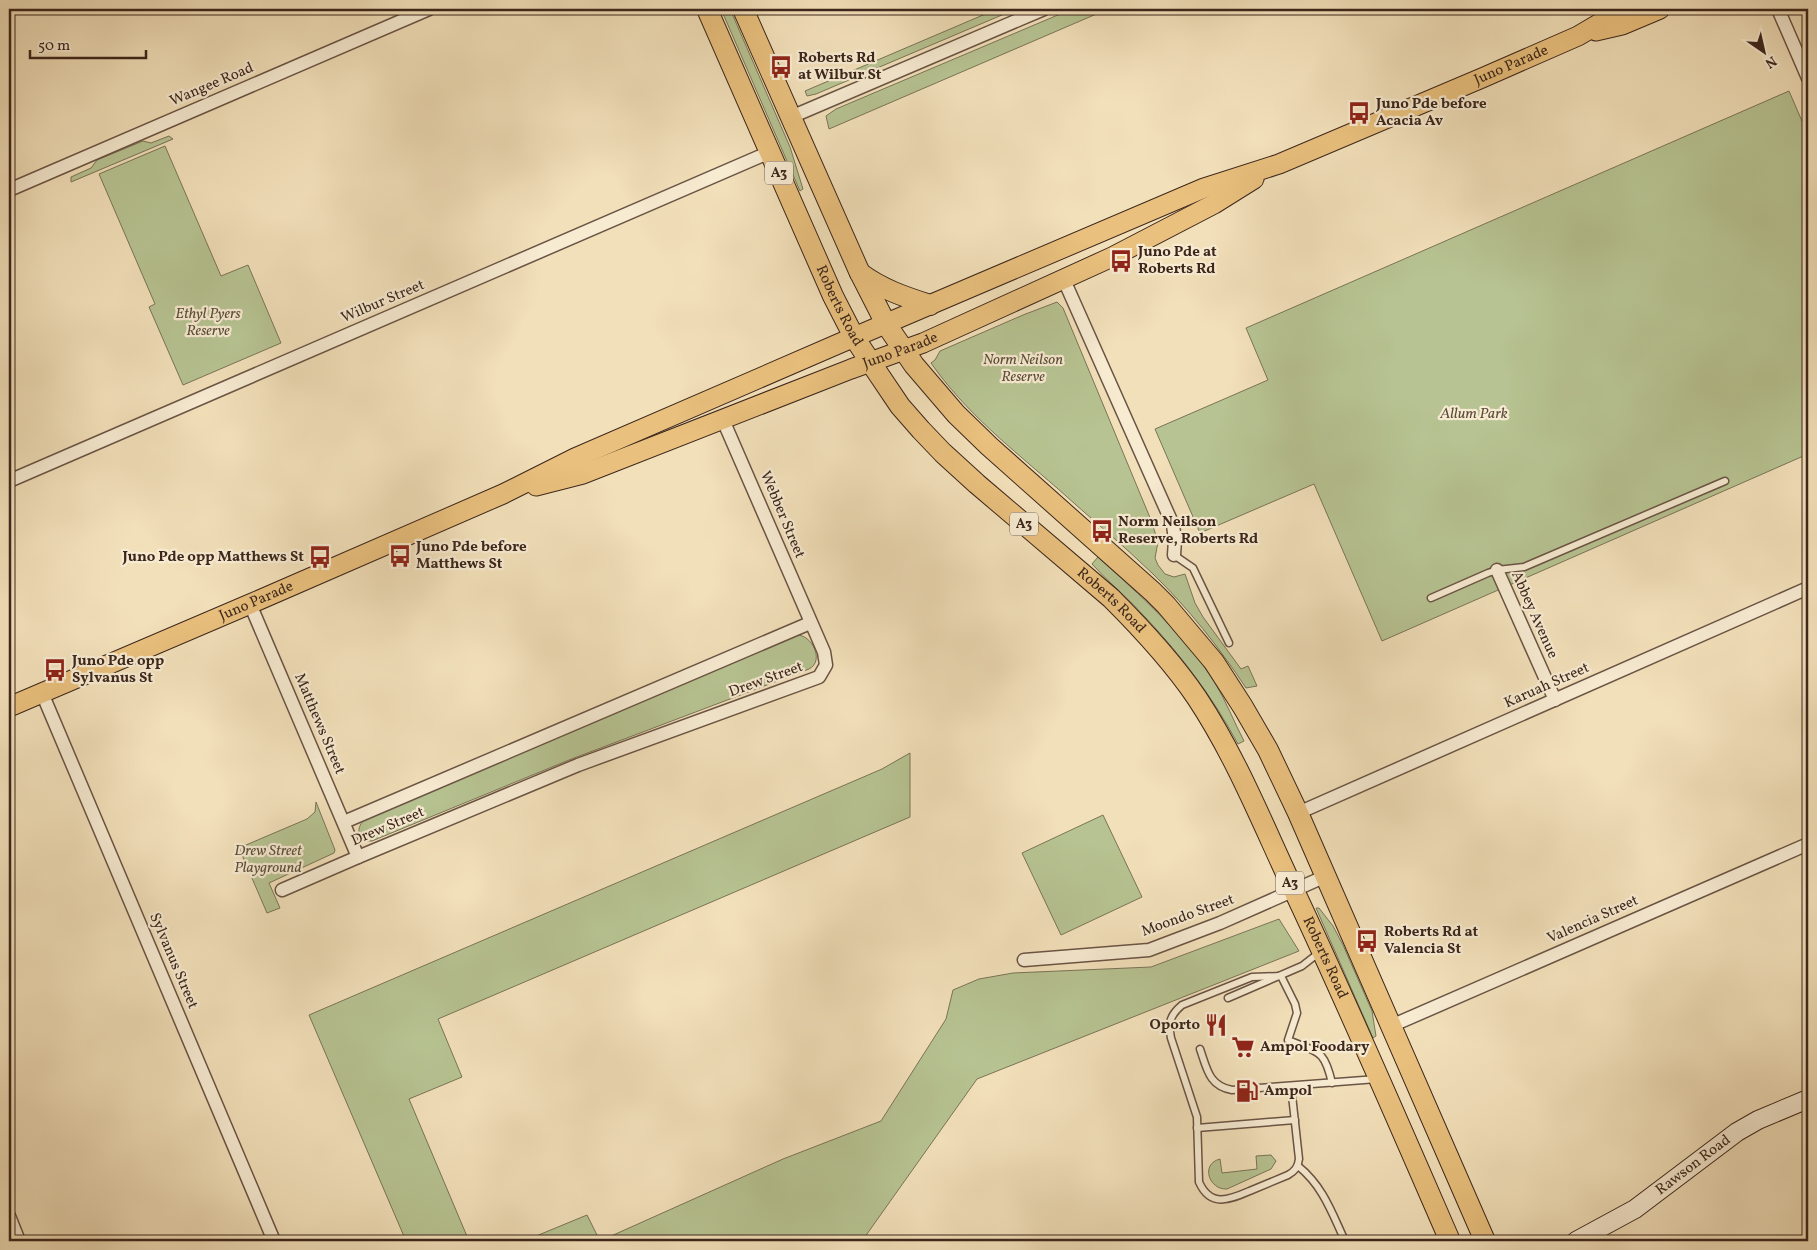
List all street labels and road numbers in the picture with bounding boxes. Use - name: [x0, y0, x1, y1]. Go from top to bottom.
- street label: Juno Parade: [1471, 40, 1552, 91]
- street label: Wangee Road: [167, 58, 257, 112]
- road number: A3: [765, 162, 793, 184]
- street label: Roberts Road: [810, 262, 868, 351]
- street label: Wilbur Street: [338, 275, 428, 329]
- street label: Juno Parade: [860, 327, 942, 374]
- street label: Webber Street: [754, 468, 810, 562]
- road number: A3: [1010, 512, 1038, 536]
- street label: Roberts Road: [1072, 563, 1151, 638]
- street label: Abbey Avenue: [1505, 568, 1563, 662]
- street label: Juno Parade: [216, 576, 297, 626]
- street label: Drew Street: [726, 657, 806, 703]
- street label: Karuah Street: [1501, 658, 1593, 714]
- street label: Matthews Street: [288, 670, 350, 778]
- street label: Drew Street: [348, 802, 428, 852]
- road number: A3: [1276, 871, 1304, 894]
- street label: Moondo Street: [1139, 889, 1237, 943]
- street label: Valencia Street: [1544, 890, 1642, 950]
- street label: Sylvanus Street: [143, 910, 203, 1012]
- street label: Roberts Road: [1297, 913, 1353, 1002]
- street label: Rawson Road: [1651, 1130, 1735, 1200]

